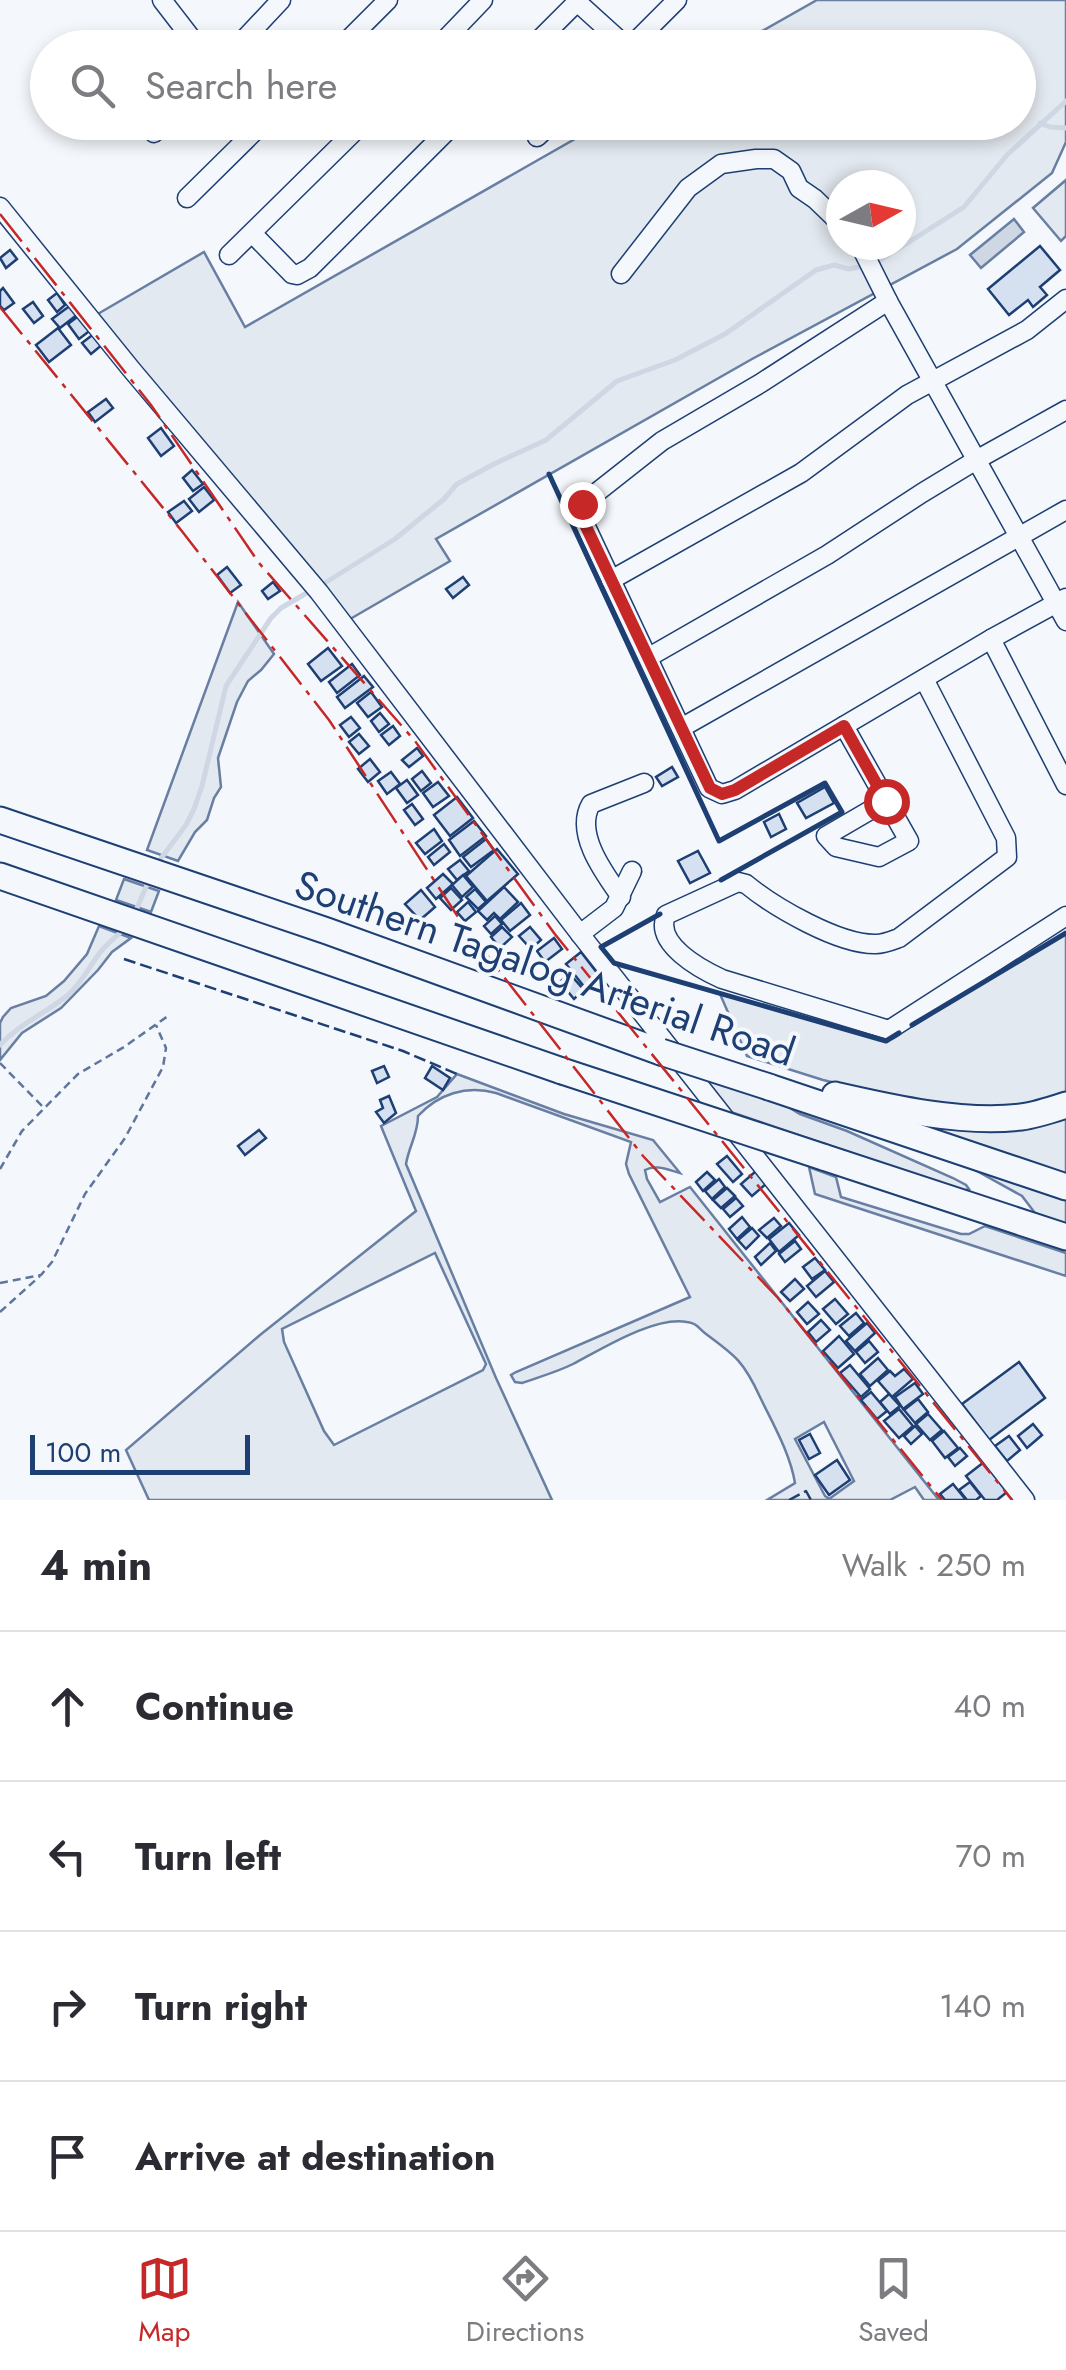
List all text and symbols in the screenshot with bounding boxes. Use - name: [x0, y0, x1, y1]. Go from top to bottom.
- search box: [30, 30, 1036, 140]
- icon: search: [65, 58, 120, 113]
- text: Search here: [145, 58, 337, 113]
- north arrow: [826, 170, 916, 260]
- route end: [560, 482, 606, 528]
- route start: [864, 779, 910, 825]
- street label: Southern Tagalog Arterial Road: [287, 855, 803, 1081]
- scale bar: [30, 1430, 250, 1474]
- text: 100 m: [45, 1432, 121, 1473]
- text: 4 min: [40, 1535, 152, 1596]
- text: Walk · 250 m: [842, 1542, 1026, 1588]
- icon: ahead: [40, 1679, 95, 1734]
- text: Continue: [135, 1679, 294, 1734]
- text: 40 m: [954, 1683, 1026, 1729]
- icon: left: [40, 1829, 95, 1884]
- text: Turn left: [135, 1829, 281, 1884]
- text: 70 m: [955, 1833, 1026, 1879]
- icon: right: [40, 1979, 95, 2034]
- text: Turn right: [135, 1979, 307, 2034]
- text: 140 m: [939, 1983, 1026, 2029]
- icon: arrive: [40, 2129, 95, 2184]
- text: Arrive at destination: [135, 2129, 496, 2184]
- tab: Map: [137, 2251, 192, 2352]
- tab: Directions: [466, 2251, 584, 2352]
- tab: Saved: [858, 2251, 929, 2352]

